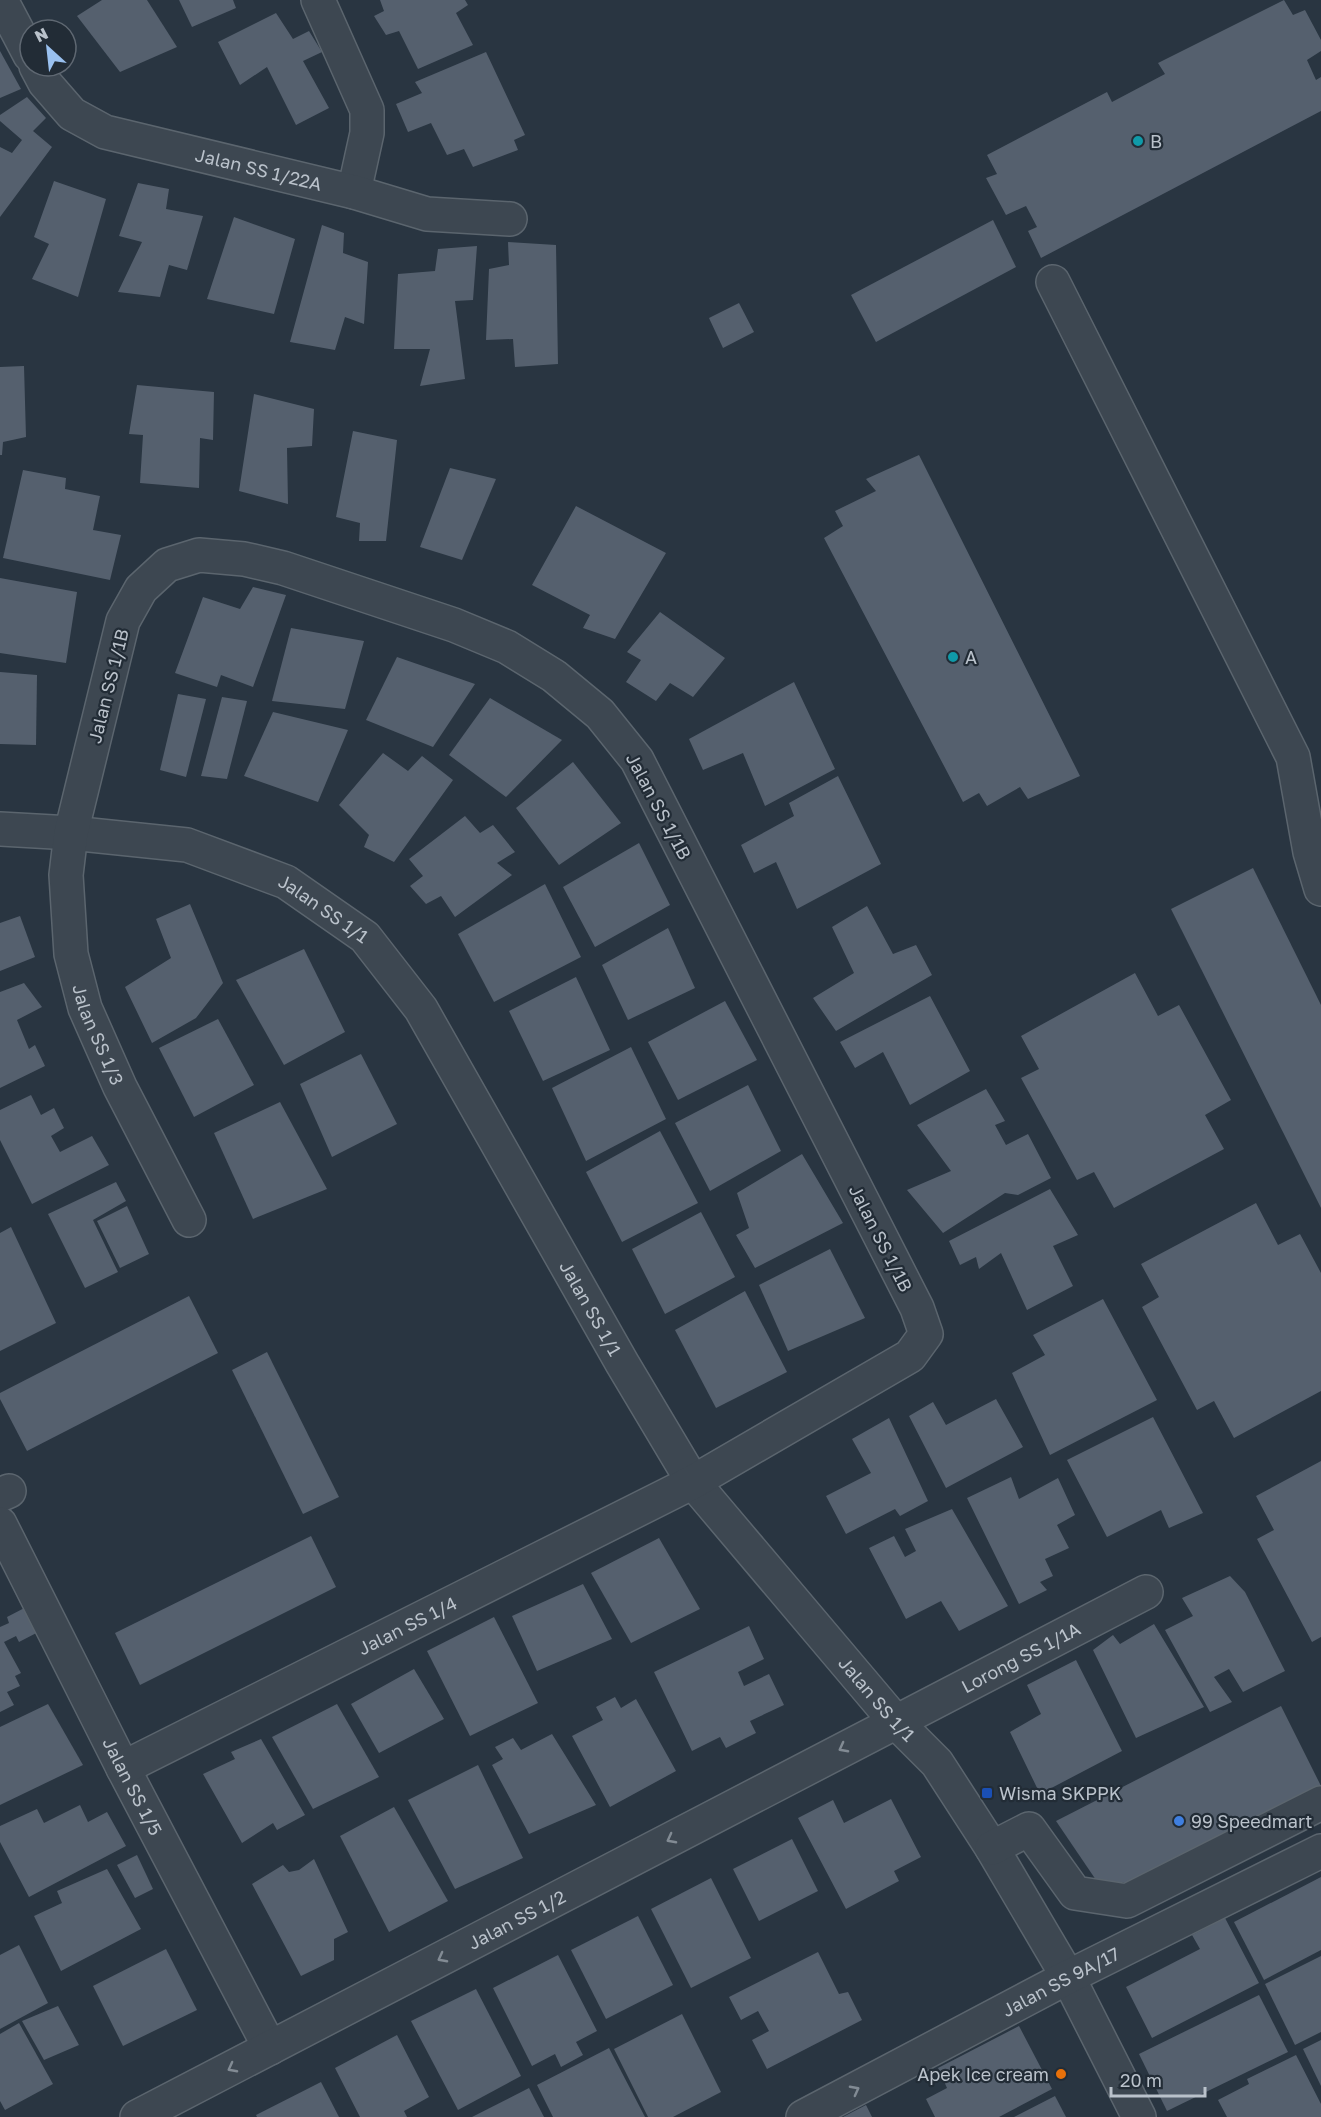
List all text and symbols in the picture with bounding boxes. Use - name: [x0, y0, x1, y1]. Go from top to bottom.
- north arrow: [18, 18, 78, 78]
- text: N: [31, 23, 51, 46]
- place label: B: [1150, 130, 1162, 152]
- marker: B: [1131, 134, 1145, 148]
- street label: Jalan SS 1/22A: [193, 143, 324, 195]
- street label: Jalan SS 1/1B: [83, 626, 133, 746]
- place label: A: [965, 646, 977, 668]
- marker: A: [946, 650, 960, 664]
- street label: Jalan SS 1/1B: [622, 749, 696, 863]
- street label: Jalan SS 1/1: [275, 869, 373, 947]
- street label: Jalan SS 1/3: [68, 982, 129, 1088]
- street label: Jalan SS 1/1B: [845, 1181, 917, 1295]
- street label: Jalan SS 1/1: [555, 1257, 627, 1360]
- street label: Jalan SS 1/4: [354, 1591, 460, 1659]
- street label: Lorong SS 1/1A: [957, 1617, 1084, 1697]
- street label: Jalan SS 1/1: [834, 1652, 920, 1746]
- street label: Jalan SS 1/5: [98, 1734, 167, 1839]
- one-way arrow: [839, 1741, 850, 1753]
- place label: Wisma SKPPK: [999, 1782, 1121, 1804]
- marker: Wisma SKPPK: [980, 1786, 994, 1800]
- place label: 99 Speedmart: [1191, 1810, 1313, 1832]
- marker: 99 Speedmart: [1172, 1814, 1186, 1828]
- one-way arrow: [666, 1832, 677, 1843]
- street label: Jalan SS 1/2: [464, 1885, 569, 1954]
- street label: Jalan SS 9A/17: [998, 1942, 1123, 2021]
- one-way arrow: [438, 1951, 448, 1962]
- one-way arrow: [227, 2060, 238, 2072]
- scale bar: [1111, 2060, 1206, 2098]
- place label: Apek Ice cream: [917, 2063, 1049, 2085]
- marker: Apek Ice cream: [1054, 2067, 1068, 2081]
- text: 20 m: [1120, 2069, 1162, 2091]
- one-way arrow: [848, 2086, 859, 2097]

